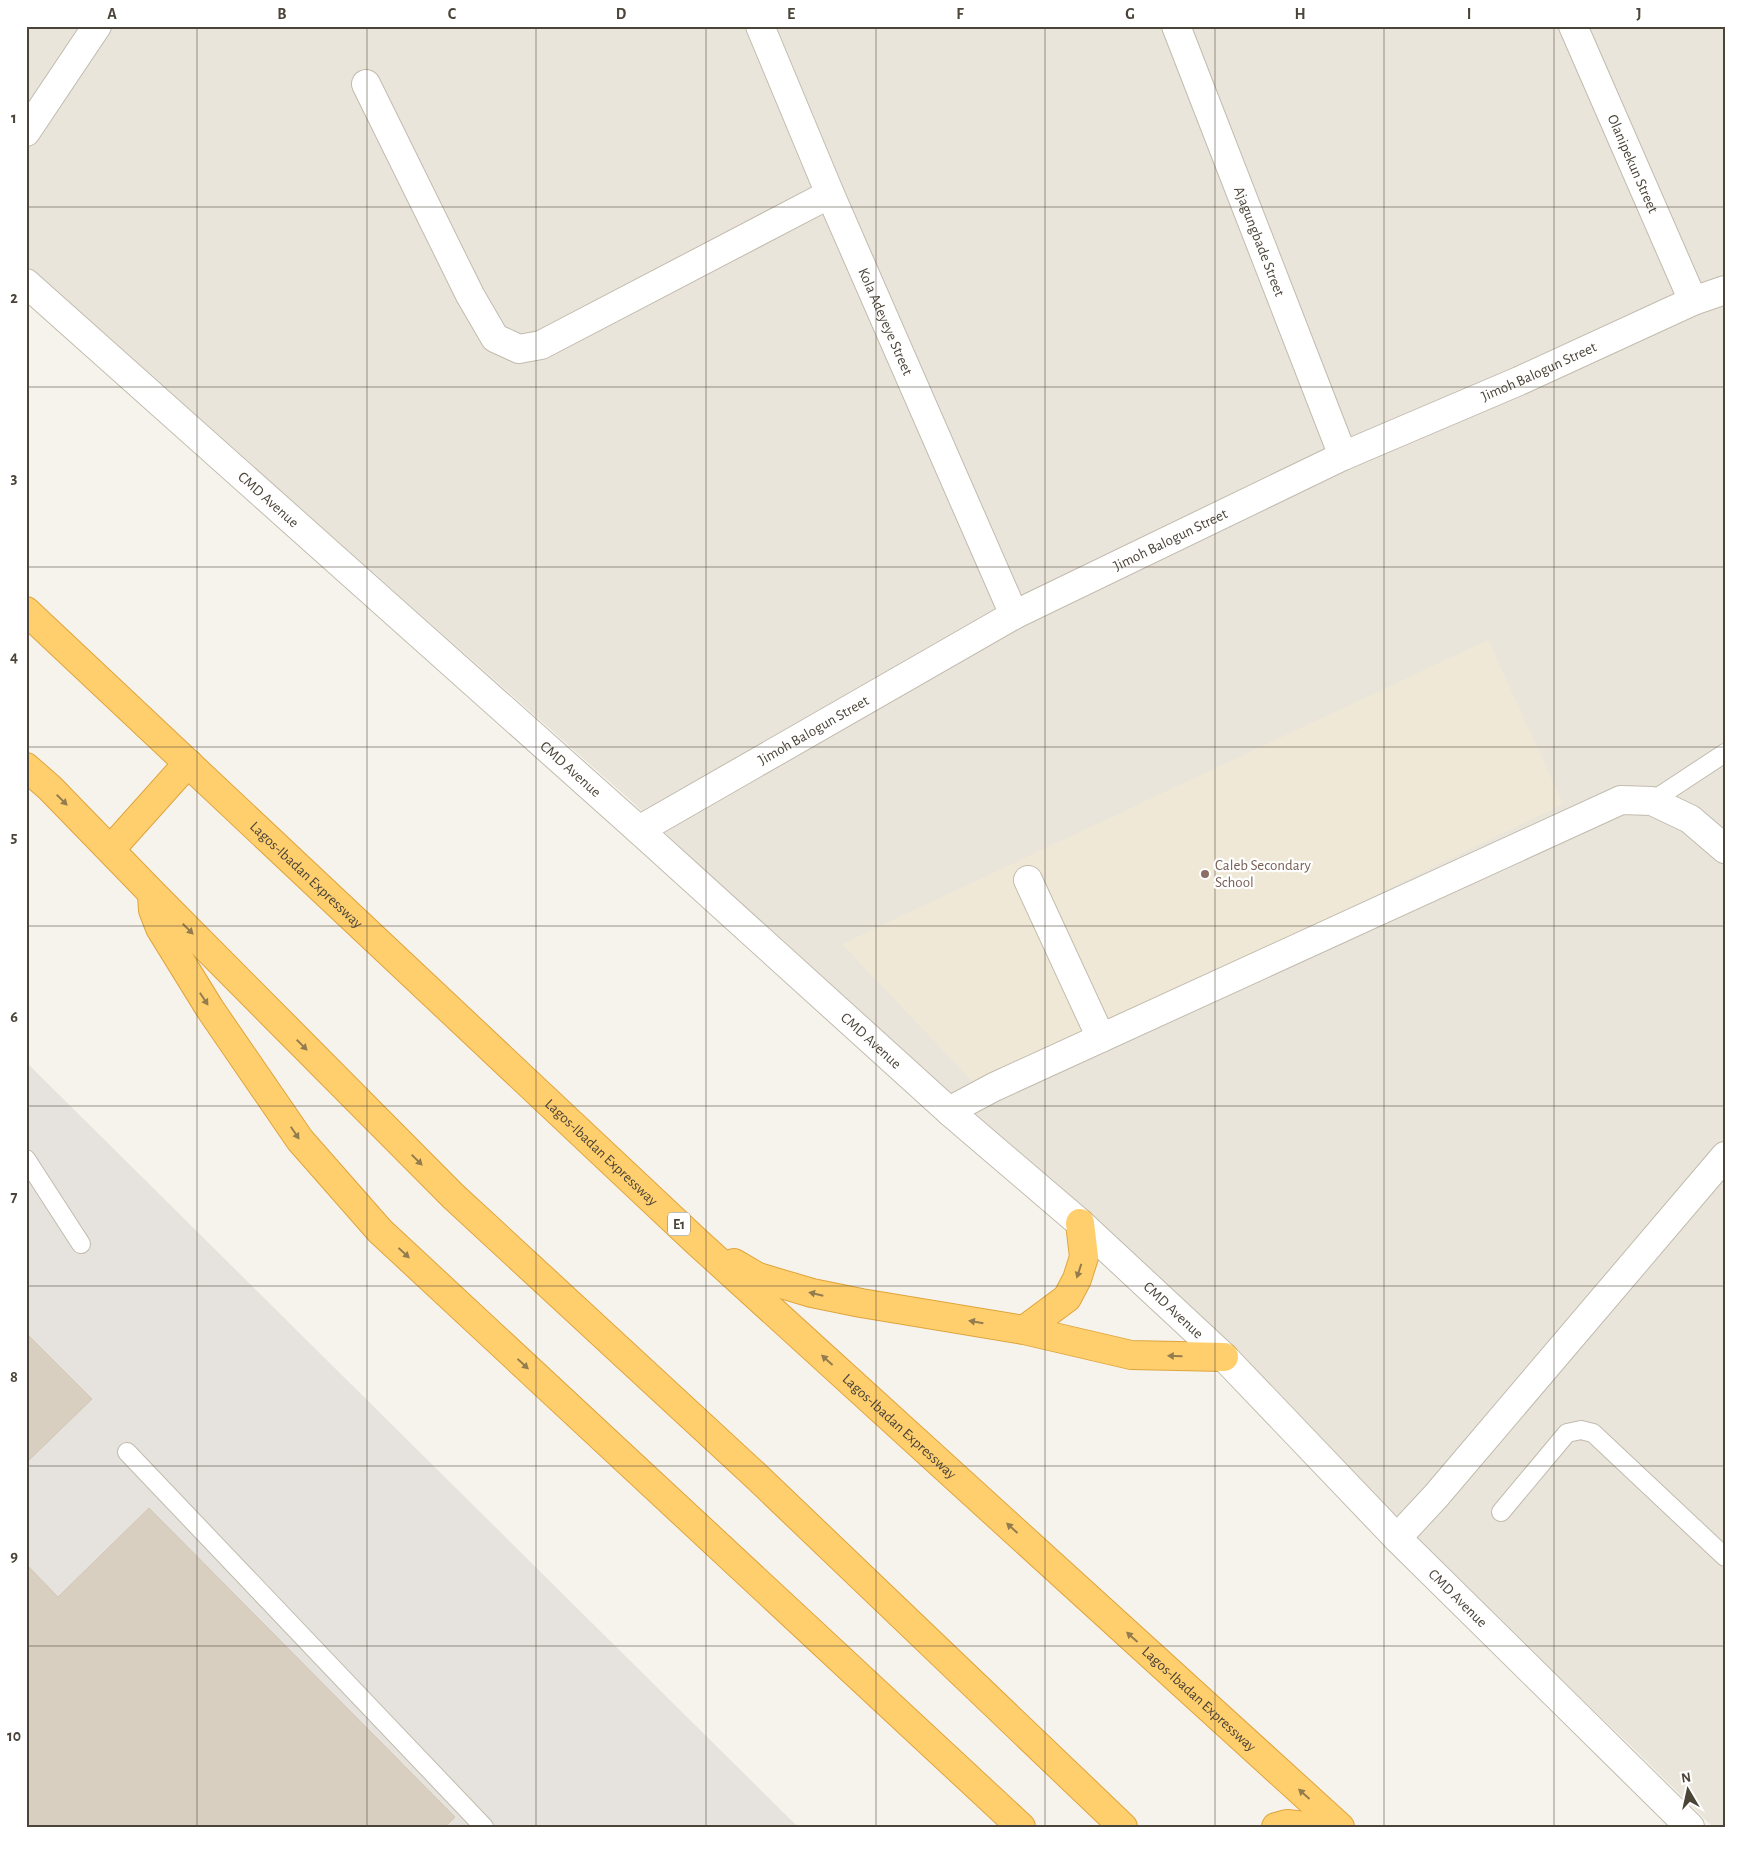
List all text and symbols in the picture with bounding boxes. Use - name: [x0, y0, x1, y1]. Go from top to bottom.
- text: A: [107, 6, 117, 22]
- text: B: [277, 6, 287, 22]
- text: C: [448, 6, 457, 22]
- text: D: [616, 6, 627, 22]
- text: E: [787, 6, 795, 22]
- text: F: [956, 6, 964, 22]
- text: G: [1125, 6, 1135, 22]
- text: H: [1294, 6, 1306, 22]
- text: I: [1467, 6, 1471, 22]
- text: J: [1636, 6, 1642, 22]
- text: 1: [11, 110, 17, 126]
- street label: Olanipekun Street: [1604, 112, 1661, 215]
- street label: Ajagungbade Street: [1231, 184, 1287, 299]
- street label: Kola Adeyeye Street: [855, 266, 915, 378]
- text: 2: [10, 290, 18, 306]
- street label: Jimoh Balogun Street: [1479, 339, 1599, 404]
- street label: CMD Avenue: [235, 469, 301, 531]
- text: 3: [11, 470, 18, 486]
- street label: Jimoh Balogun Street: [1111, 506, 1230, 574]
- text: 4: [10, 649, 18, 665]
- street label: Jimoh Balogun Street: [756, 693, 872, 768]
- street label: CMD Avenue: [537, 739, 604, 800]
- one-way arrow: [56, 794, 68, 806]
- street label: Lagos-Ibadan Expressway: [247, 819, 366, 932]
- text: 5: [11, 829, 18, 845]
- place label: Caleb Secondary School: [1215, 858, 1312, 890]
- marker: Caleb Secondary School: [1199, 868, 1211, 880]
- one-way arrow: [181, 923, 193, 935]
- one-way arrow: [199, 992, 208, 1005]
- text: 6: [10, 1009, 18, 1025]
- street label: CMD Avenue: [838, 1010, 904, 1072]
- one-way arrow: [296, 1038, 308, 1050]
- street label: Lagos-Ibadan Expressway: [542, 1096, 661, 1209]
- one-way arrow: [290, 1126, 300, 1139]
- one-way arrow: [411, 1154, 423, 1166]
- text: 7: [11, 1189, 18, 1205]
- road number: E1: [668, 1212, 690, 1236]
- one-way arrow: [397, 1247, 409, 1259]
- one-way arrow: [1075, 1264, 1083, 1279]
- street label: CMD Avenue: [1140, 1279, 1206, 1342]
- one-way arrow: [808, 1290, 824, 1298]
- one-way arrow: [968, 1317, 984, 1325]
- one-way arrow: [1167, 1352, 1183, 1360]
- one-way arrow: [822, 1354, 834, 1366]
- one-way arrow: [517, 1358, 529, 1370]
- text: 8: [10, 1369, 18, 1385]
- street label: Lagos-Ibadan Expressway: [839, 1371, 960, 1482]
- one-way arrow: [1006, 1522, 1018, 1534]
- text: 9: [10, 1548, 18, 1564]
- street label: CMD Avenue: [1425, 1567, 1490, 1630]
- one-way arrow: [1126, 1632, 1139, 1643]
- street label: Lagos-Ibadan Expressway: [1139, 1644, 1259, 1755]
- text: 10: [7, 1728, 21, 1744]
- north arrow: [1664, 1766, 1714, 1816]
- text: N: [1680, 1770, 1692, 1786]
- one-way arrow: [1298, 1788, 1310, 1800]

